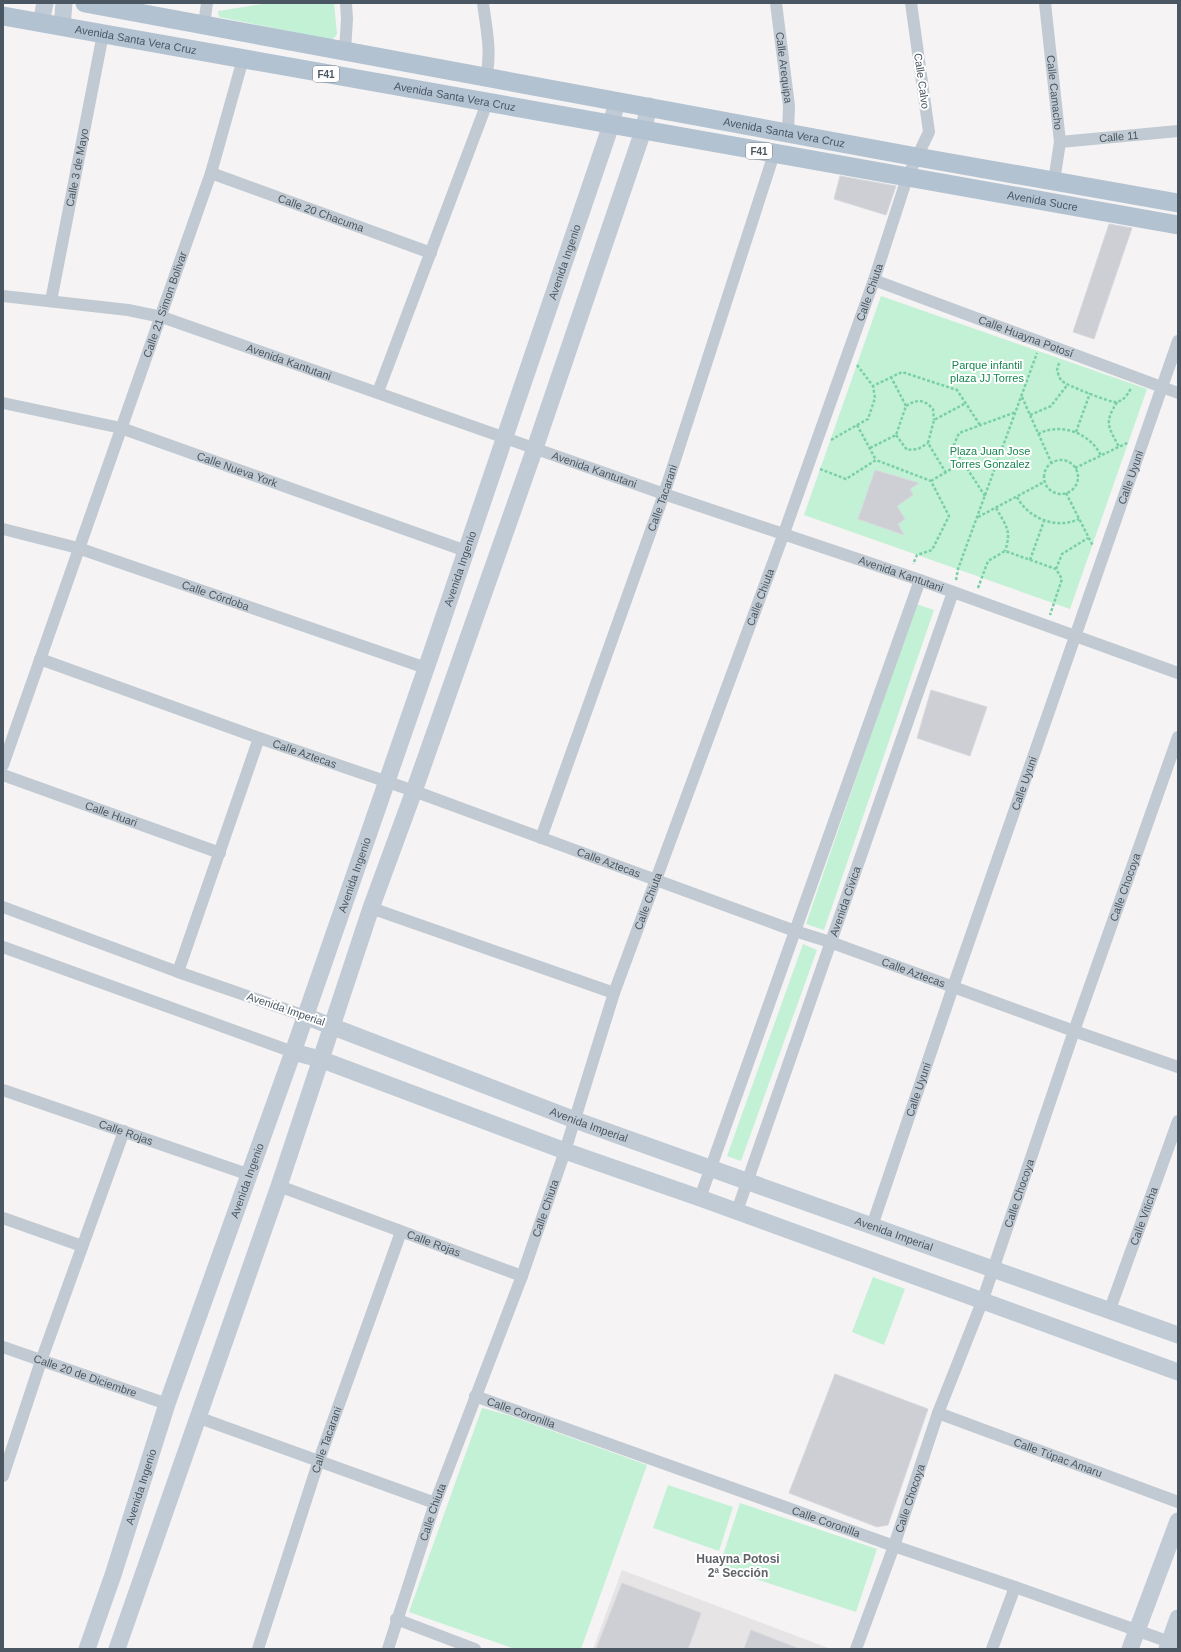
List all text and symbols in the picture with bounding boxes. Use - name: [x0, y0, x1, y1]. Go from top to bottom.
- street label: Avenida Santa Vera Cruz: [74, 23, 198, 56]
- street label: Calle Arequipa: [774, 31, 795, 105]
- street label: Calle Calvo: [912, 52, 932, 110]
- street label: Calle Camacho: [1045, 54, 1065, 131]
- road number: F41: [313, 66, 339, 82]
- street label: Avenida Santa Vera Cruz: [393, 80, 517, 113]
- street label: Avenida Santa Vera Cruz: [722, 115, 846, 150]
- street label: Calle 3 de Mayo: [64, 127, 90, 208]
- street label: Calle 11: [1098, 129, 1139, 144]
- road number: F41: [746, 143, 772, 159]
- street label: Avenida Sucre: [1006, 189, 1079, 213]
- street label: Calle 20 Chacuma: [276, 192, 366, 234]
- street label: Avenida Ingenio: [546, 223, 583, 301]
- street label: Calle 21 Simon Bolivar: [141, 250, 189, 359]
- street label: Calle Chiuta: [854, 261, 885, 323]
- street label: Calle Huayna Potosí: [977, 313, 1075, 360]
- street label: Avenida Kantutani: [245, 341, 333, 382]
- park label: Parque infantil plaza JJ Torres: [950, 359, 1024, 384]
- park label: Plaza Juan Jose Torres Gonzalez: [950, 445, 1030, 470]
- street label: Avenida Kantutani: [550, 449, 638, 490]
- street label: Calle Uyuni: [1116, 449, 1145, 506]
- street label: Calle Nueva York: [195, 450, 279, 489]
- street label: Calle Tacarani: [645, 463, 679, 533]
- street label: Avenida Ingenio: [442, 529, 478, 608]
- street label: Avenida Kantutani: [857, 554, 945, 594]
- street label: Calle Chiuta: [744, 566, 777, 627]
- street label: Calle Córdoba: [180, 578, 252, 613]
- street label: Calle Aztecas: [271, 737, 339, 770]
- street label: Calle Uyuni: [1009, 755, 1039, 812]
- street label: Calle Huari: [84, 799, 139, 829]
- street label: Avenida Ingenio: [336, 836, 373, 914]
- street label: Calle Aztecas: [575, 845, 643, 880]
- street label: Calle Chocoya: [1107, 851, 1143, 923]
- street label: Avenida Cívica: [827, 864, 863, 938]
- street label: Calle Chiuta: [632, 870, 664, 931]
- street label: Calle Aztecas: [880, 955, 947, 990]
- street label: Avenida Imperial: [245, 990, 327, 1028]
- street label: Calle Uyuni: [903, 1061, 933, 1118]
- street label: Avenida Imperial: [548, 1105, 629, 1144]
- street label: Calle Rojas: [97, 1117, 155, 1147]
- street label: Avenida Ingenio: [228, 1142, 266, 1220]
- street label: Calle Chocoya: [1002, 1157, 1036, 1229]
- street label: Calle Chiuta: [530, 1177, 561, 1239]
- street label: Calle Viticha: [1128, 1185, 1160, 1247]
- street label: Avenida Imperial: [853, 1214, 935, 1253]
- street label: Calle Rojas: [405, 1228, 463, 1259]
- street label: Calle 20 de Diciembre: [32, 1352, 138, 1399]
- street label: Calle Coronilla: [485, 1395, 558, 1431]
- street label: Calle Tacarani: [309, 1405, 344, 1475]
- street label: Calle Túpac Amaru: [1012, 1436, 1104, 1479]
- street label: Avenida Ingenio: [123, 1447, 158, 1526]
- street label: Calle Chocoya: [893, 1462, 927, 1534]
- street label: Calle Chiuta: [417, 1481, 448, 1542]
- street label: Calle Coronilla: [790, 1504, 863, 1540]
- district label: Huayna Potosi 2ª Sección: [696, 1552, 780, 1580]

